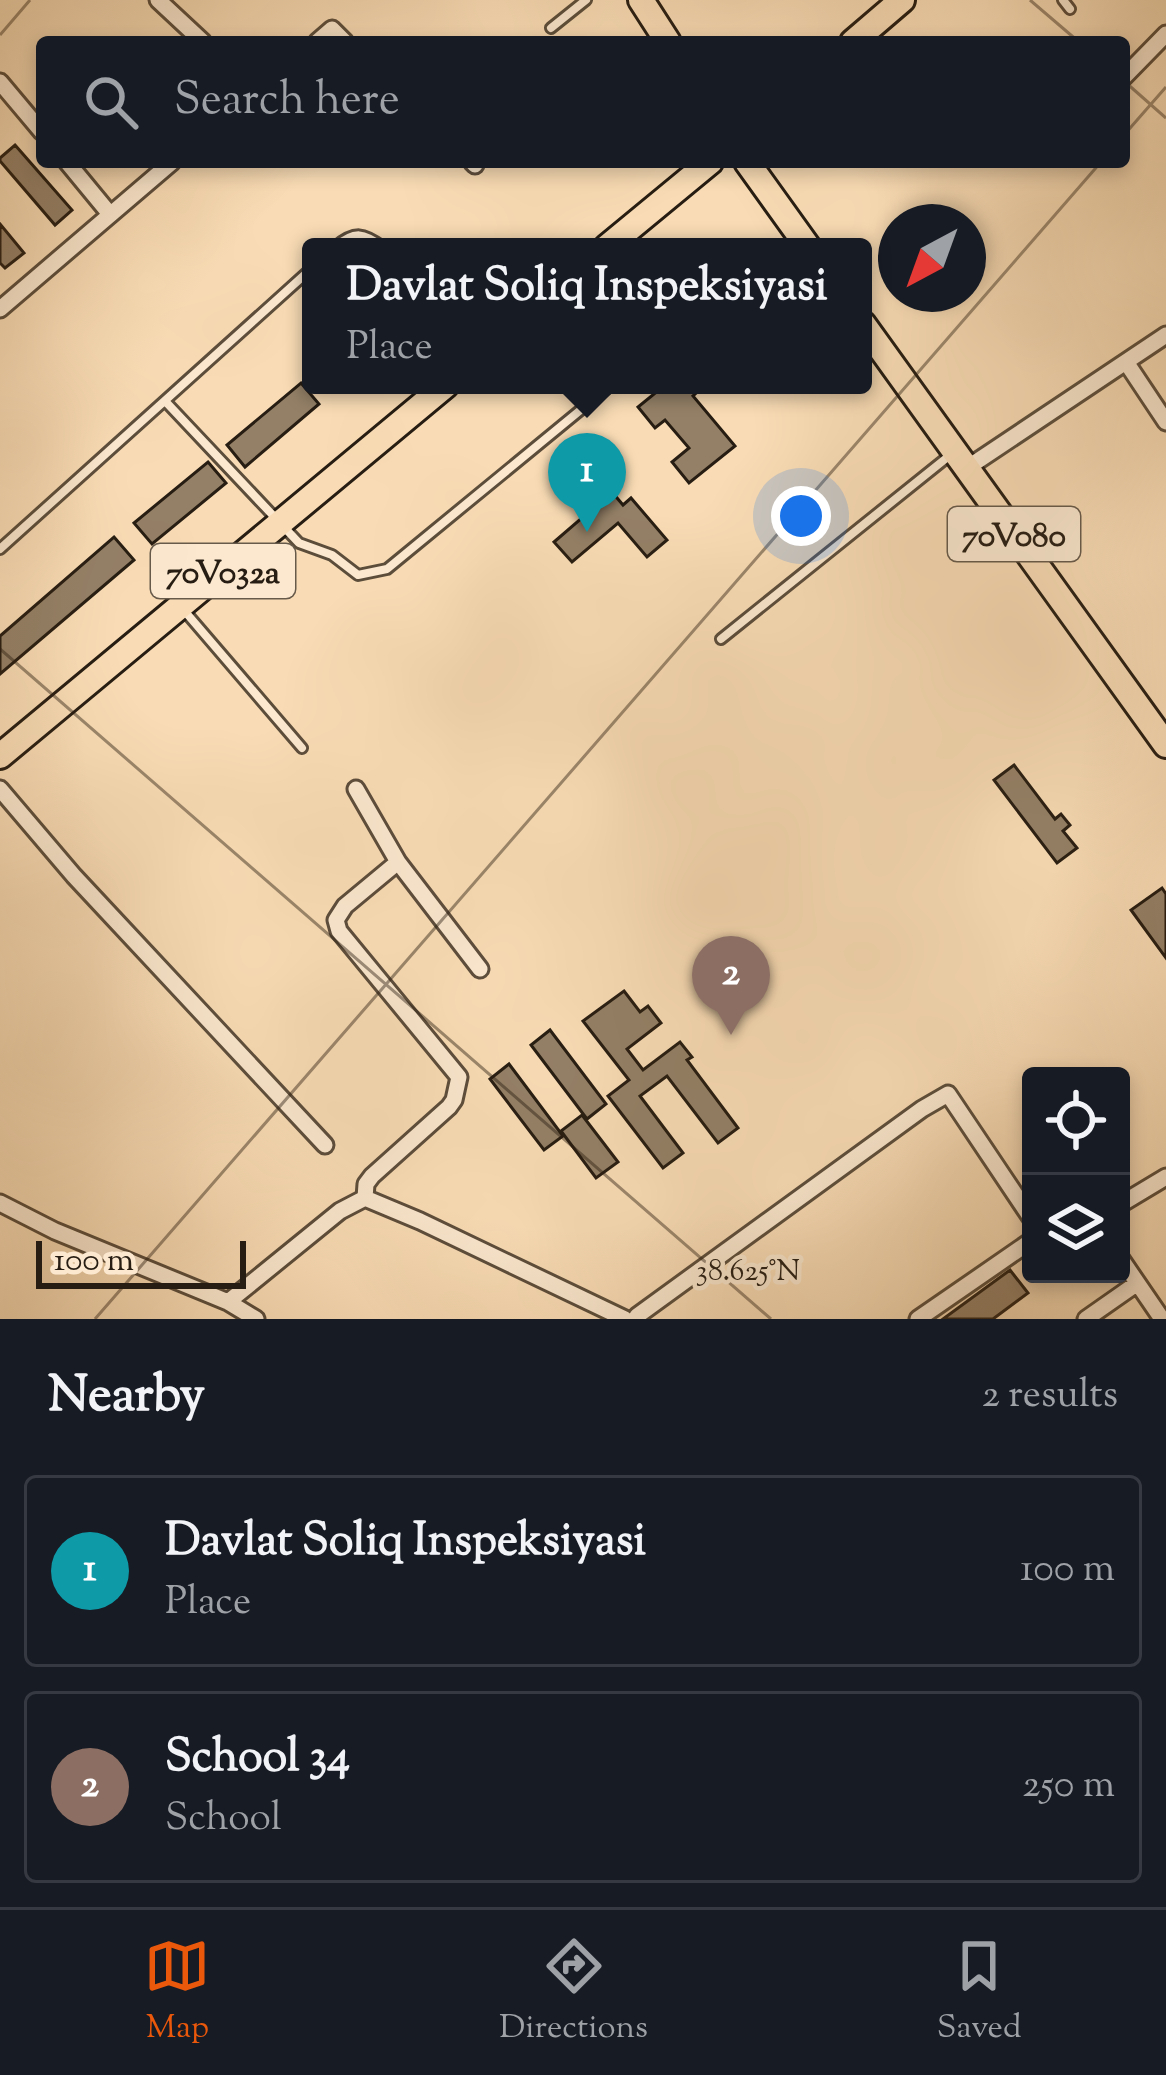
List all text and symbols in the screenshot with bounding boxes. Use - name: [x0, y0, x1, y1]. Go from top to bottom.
- search box: [36, 36, 1130, 168]
- icon: search: [78, 69, 144, 135]
- text: Search here: [174, 70, 400, 135]
- north arrow: [878, 204, 986, 312]
- popup: [302, 238, 872, 394]
- text: Davlat Soliq Inspeksiyasi: [346, 256, 828, 321]
- text: Place: [346, 321, 433, 377]
- pin: 1: [548, 433, 626, 532]
- your location: [771, 486, 831, 546]
- road number: 70V080: [948, 507, 1080, 561]
- road number: 70V032a: [151, 544, 295, 598]
- pin: 2: [692, 936, 770, 1035]
- map controls: [1022, 1067, 1130, 1283]
- button: locate: [1022, 1067, 1130, 1175]
- button: layers: [1022, 1175, 1130, 1283]
- scale bar: [36, 1235, 246, 1288]
- text: 100 m: [54, 1238, 134, 1286]
- text: 38.625°N: [696, 1251, 800, 1294]
- text: Nearby: [48, 1361, 205, 1434]
- text: 2 results: [982, 1369, 1118, 1425]
- text: Davlat Soliq Inspeksiyasi: [165, 1511, 646, 1576]
- text: 1: [83, 1543, 97, 1599]
- text: 100 m: [1020, 1543, 1115, 1599]
- text: Place: [165, 1576, 251, 1632]
- text: School 34: [165, 1727, 350, 1792]
- text: 2: [81, 1759, 99, 1815]
- text: 250 m: [1022, 1759, 1115, 1815]
- text: School: [165, 1792, 282, 1848]
- tab: Map: [144, 1933, 210, 2053]
- tab: Directions: [499, 1933, 648, 2053]
- tab: Saved: [937, 1933, 1022, 2053]

